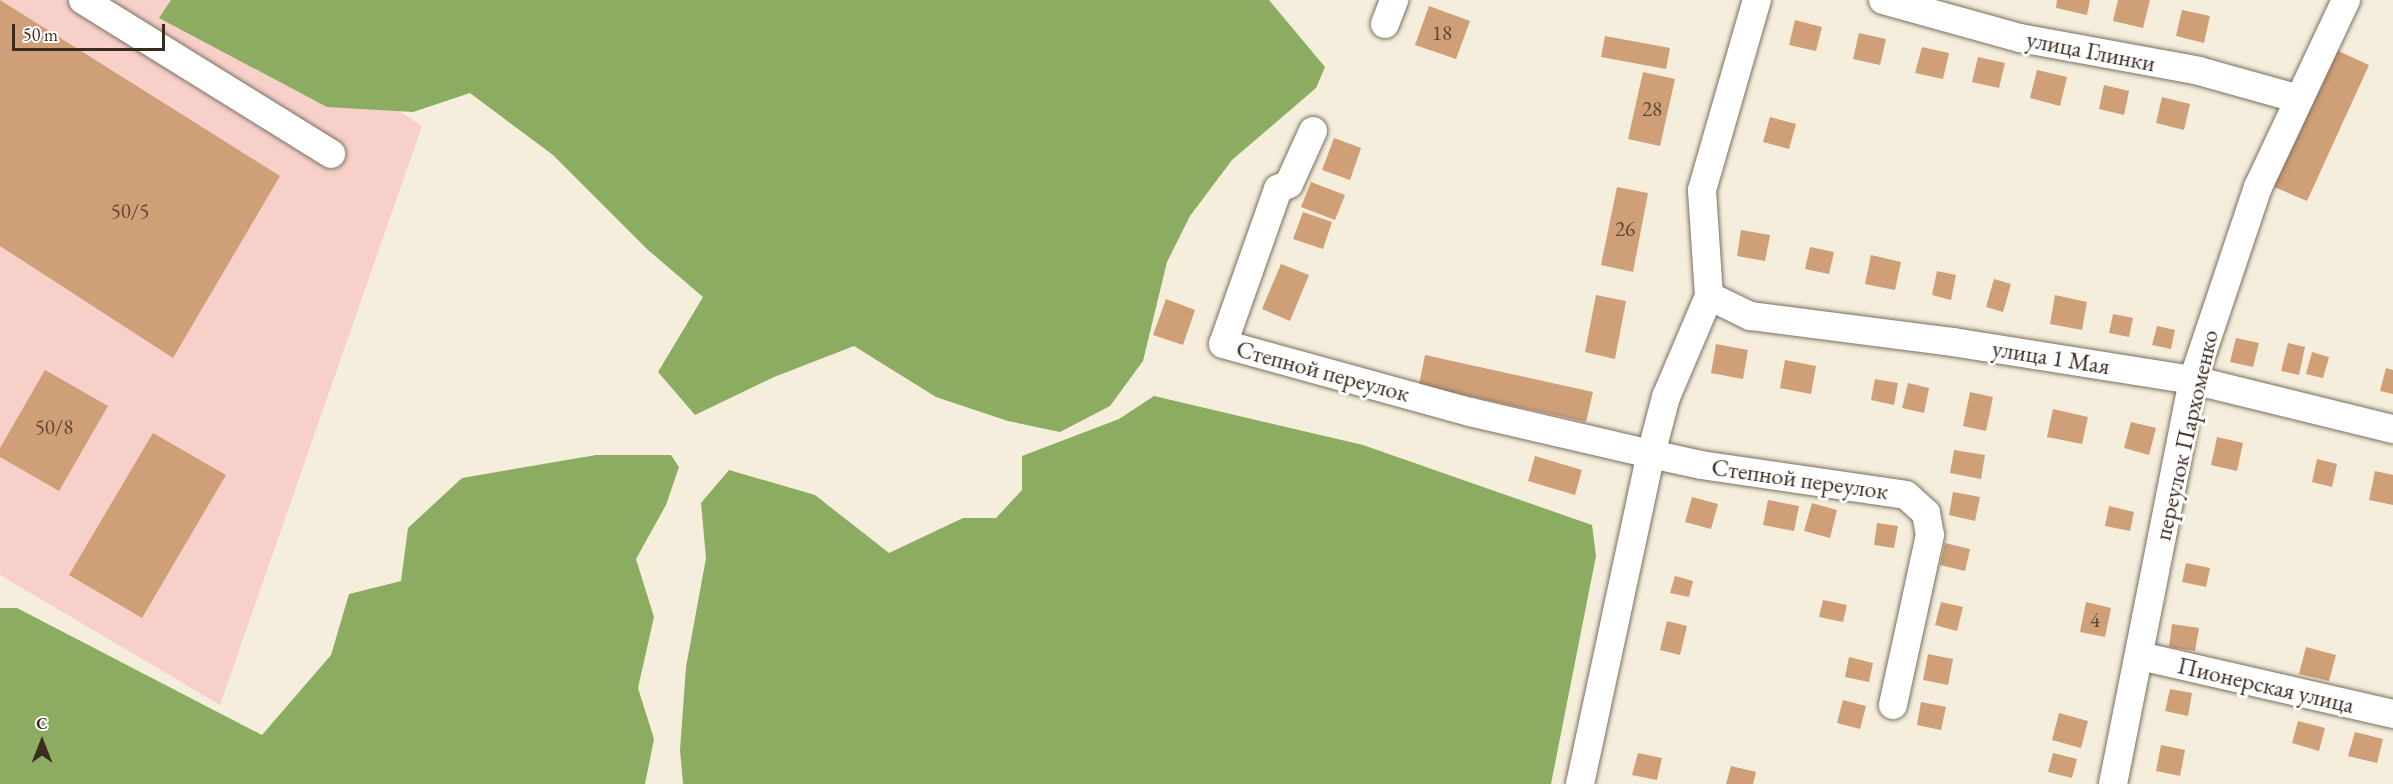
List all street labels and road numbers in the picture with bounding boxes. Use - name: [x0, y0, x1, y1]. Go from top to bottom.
- street label: улица Глинки: [2024, 24, 2158, 78]
- street label: переулок Пархоменко: [2148, 327, 2224, 543]
- street label: Степной переулок: [1233, 334, 1413, 408]
- street label: улица 1 Мая: [1990, 334, 2112, 380]
- street label: Степной переулок: [1710, 452, 1890, 506]
- street label: Пионерская улица: [2175, 651, 2357, 719]

